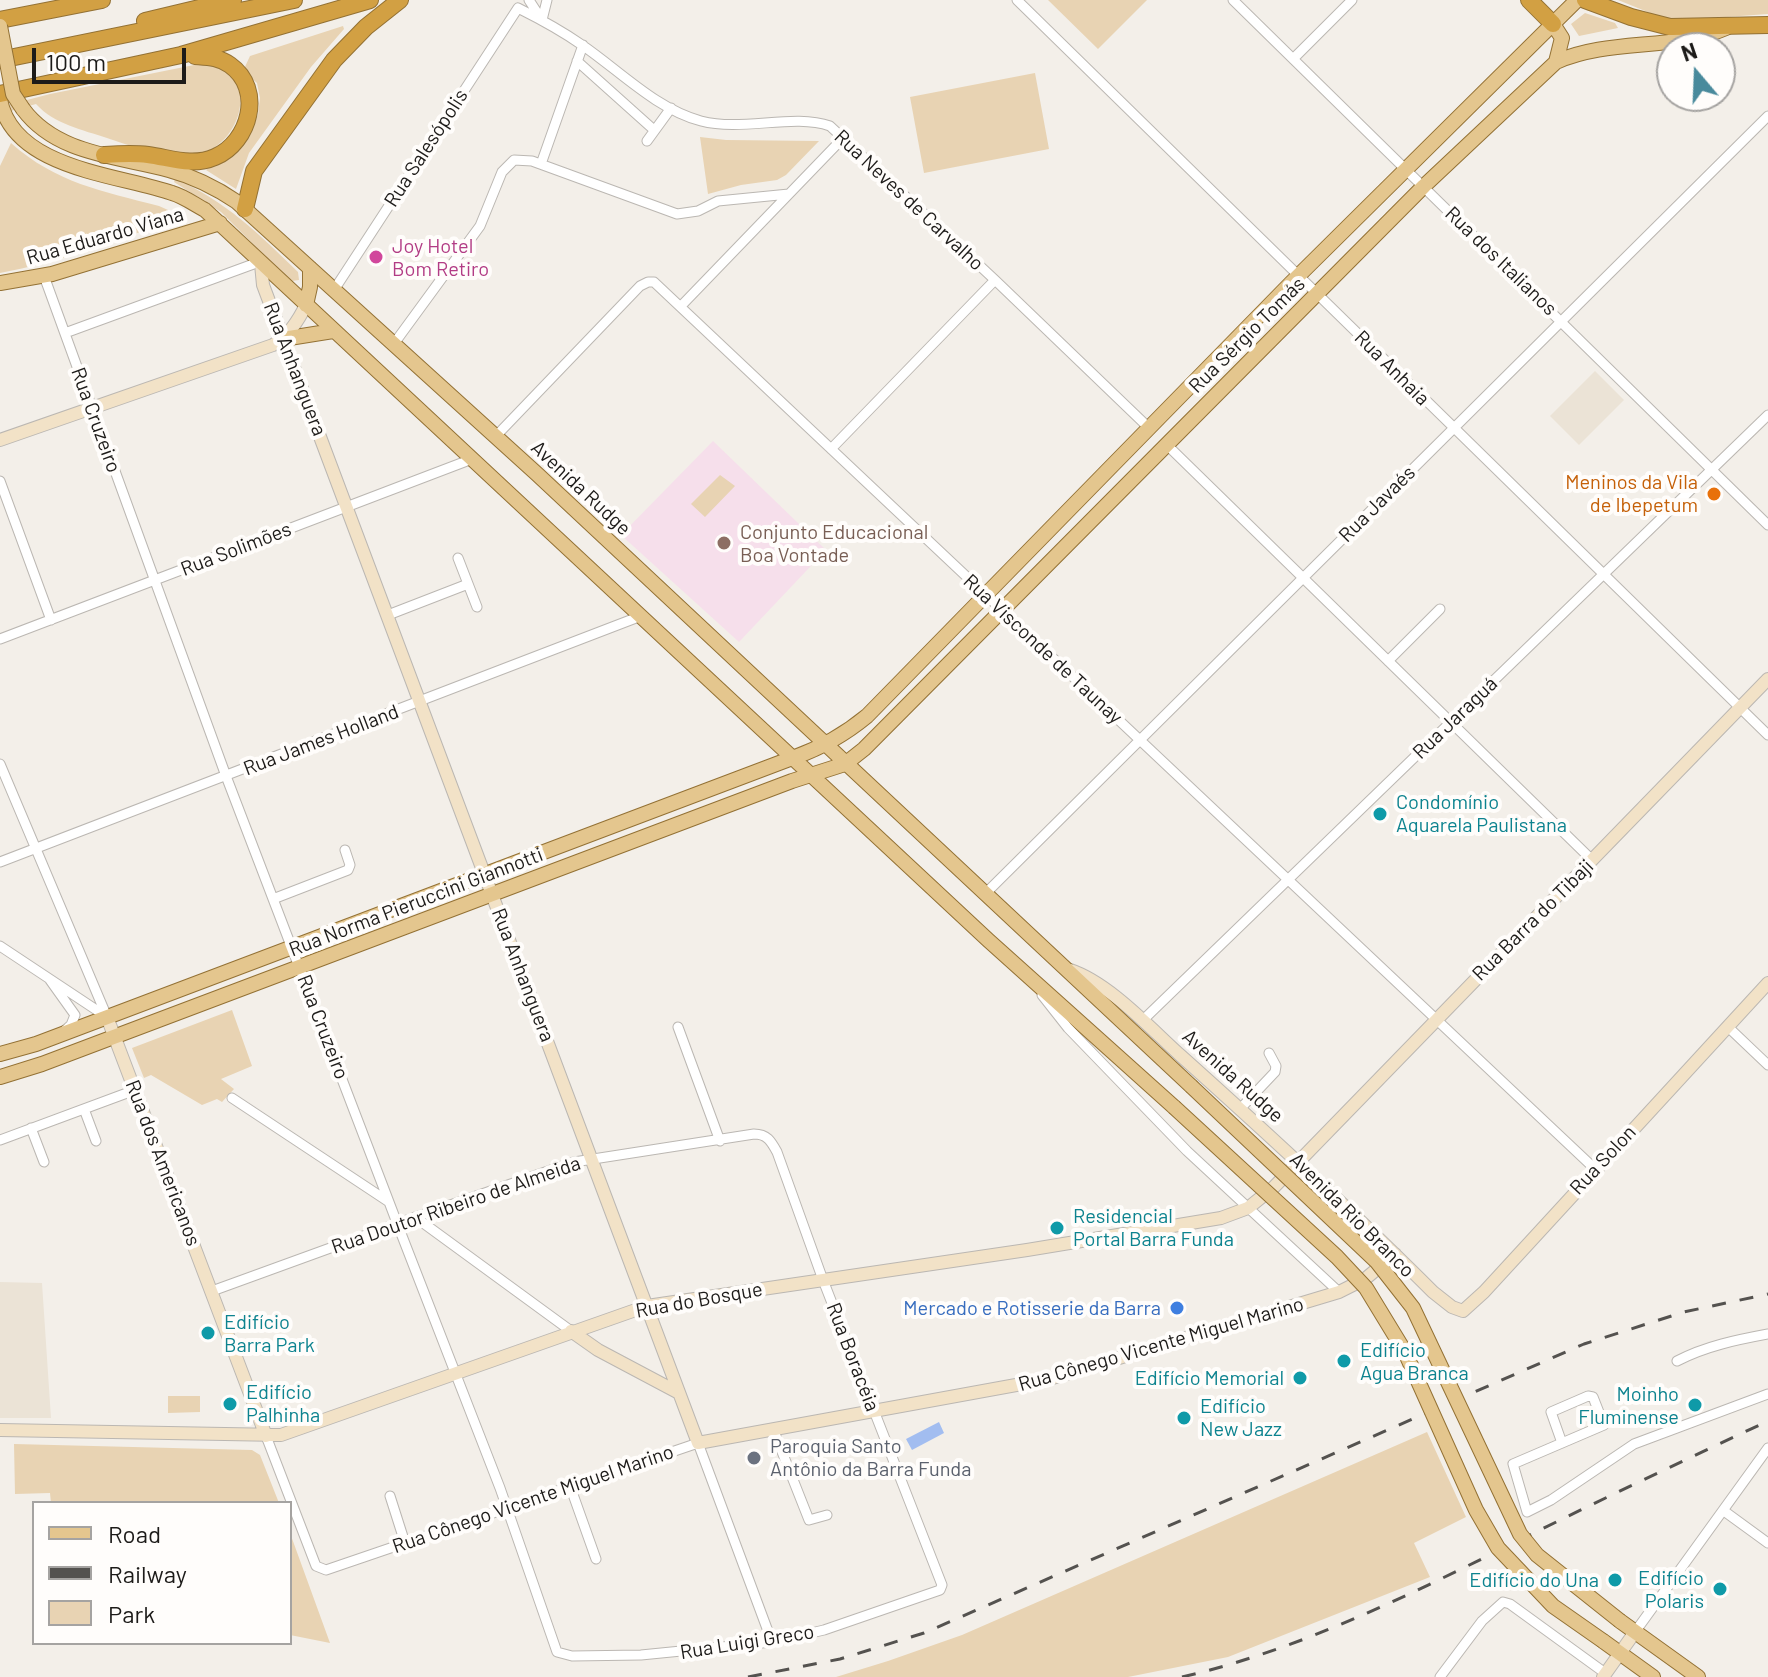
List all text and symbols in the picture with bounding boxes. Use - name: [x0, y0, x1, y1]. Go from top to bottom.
- scale bar: [36, 32, 190, 82]
- north arrow: [1656, 32, 1736, 112]
- text: N: [1678, 37, 1700, 66]
- text: 100 m: [46, 47, 106, 76]
- street label: Rua Salesópolis: [379, 85, 473, 211]
- street label: Rua Neves de Carvalho: [829, 125, 989, 275]
- street label: Rua Eduardo Viana: [24, 202, 186, 270]
- street label: Rua dos Italianos: [1440, 202, 1562, 320]
- place label: Joy Hotel Bom Retiro: [392, 234, 489, 281]
- marker: Joy Hotel Bom Retiro: [367, 248, 385, 266]
- street label: Rua Sérgio Tomás: [1184, 272, 1310, 398]
- street label: Rua Anhanguera: [258, 299, 332, 439]
- street label: Rua Anhaia: [1349, 325, 1435, 411]
- street label: Rua Cruzeiro: [66, 364, 126, 476]
- street label: Avenida Rudge: [526, 436, 636, 540]
- street label: Rua Javaés: [1334, 461, 1420, 547]
- place label: Meninos da Vila de Ibepetum: [1565, 470, 1698, 517]
- marker: Meninos da Vila de Ibepetum: [1705, 485, 1723, 503]
- street label: Rua Solimões: [177, 517, 295, 581]
- place label: Conjunto Educacional Boa Vontade: [740, 520, 928, 567]
- marker: Conjunto Educacional Boa Vontade: [715, 534, 733, 552]
- street label: Rua Visconde de Taunay: [958, 569, 1128, 729]
- street label: Rua Jaraguá: [1408, 672, 1502, 764]
- street label: Rua James Holland: [240, 699, 402, 781]
- place label: Condomínio Aquarela Paulistana: [1396, 790, 1567, 837]
- marker: Condomínio Aquarela Paulistana: [1371, 805, 1389, 823]
- street label: Rua Norma Pieruccini Giannotti: [285, 842, 547, 962]
- street label: Rua Barra do Tibaji: [1467, 854, 1599, 986]
- street label: Rua Anhanguera: [486, 905, 560, 1045]
- street label: Rua Cruzeiro: [292, 971, 354, 1083]
- street label: Avenida Rudge: [1178, 1024, 1288, 1128]
- street label: Rua dos Americanos: [120, 1077, 206, 1249]
- street label: Rua Solon: [1565, 1120, 1641, 1200]
- street label: Avenida Rio Branco: [1285, 1148, 1419, 1282]
- street label: Rua Doutor Ribeiro de Almeida: [328, 1151, 584, 1259]
- place label: Residencial Portal Barra Funda: [1073, 1204, 1234, 1251]
- marker: Residencial Portal Barra Funda: [1048, 1219, 1066, 1237]
- street label: Rua do Bosque: [634, 1277, 764, 1323]
- street label: Rua Cônego Vicente Miguel Marino: [1016, 1292, 1306, 1396]
- place label: Mercado e Rotisserie da Barra: [903, 1296, 1161, 1320]
- street label: Rua Boracéia: [821, 1299, 885, 1415]
- marker: Mercado e Rotisserie da Barra: [1168, 1299, 1186, 1317]
- place label: Edifício Barra Park: [224, 1310, 315, 1357]
- marker: Edifício Barra Park: [199, 1324, 217, 1342]
- place label: Edifício Agua Branca: [1360, 1338, 1469, 1385]
- marker: Edifício Agua Branca: [1335, 1352, 1353, 1370]
- place label: Edifício Memorial: [1135, 1366, 1284, 1390]
- marker: Edifício Memorial: [1291, 1369, 1309, 1387]
- place label: Edifício Palhinha: [246, 1380, 320, 1427]
- place label: Moinho Fluminense: [1578, 1382, 1679, 1429]
- place label: Edifício New Jazz: [1200, 1394, 1282, 1441]
- marker: Edifício Palhinha: [221, 1395, 239, 1413]
- marker: Moinho Fluminense: [1686, 1396, 1704, 1414]
- marker: Edifício New Jazz: [1175, 1409, 1193, 1427]
- place label: Paroquia Santo Antônio da Barra Funda: [770, 1434, 971, 1481]
- street label: Rua Cônego Vicente Miguel Marino: [389, 1440, 677, 1558]
- marker: Paroquia Santo Antônio da Barra Funda: [745, 1449, 763, 1467]
- legend: [32, 1501, 292, 1645]
- text: Road: [108, 1519, 161, 1548]
- text: Railway: [108, 1559, 187, 1588]
- place label: Edifício Polaris: [1638, 1566, 1704, 1613]
- place label: Edifício do Una: [1469, 1568, 1599, 1592]
- marker: Edifício do Una: [1606, 1571, 1624, 1589]
- marker: Edifício Polaris: [1711, 1580, 1729, 1598]
- text: Park: [108, 1599, 155, 1628]
- street label: Rua Luigi Greco: [678, 1620, 816, 1664]

